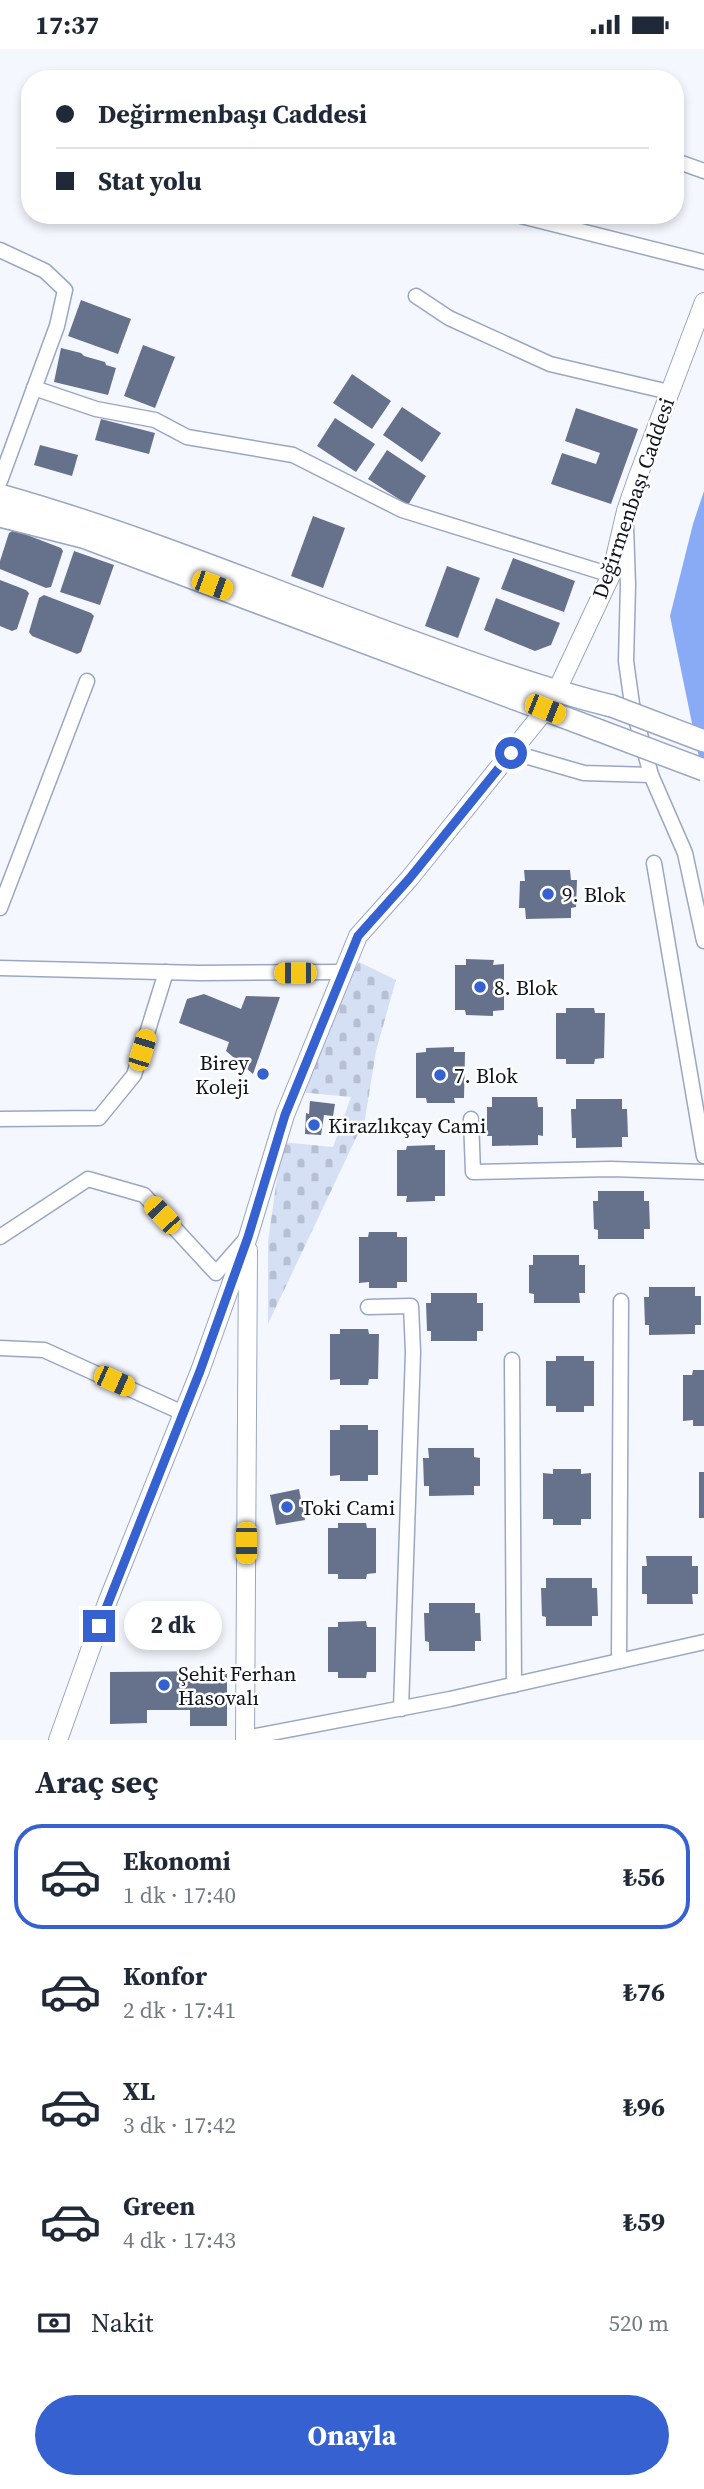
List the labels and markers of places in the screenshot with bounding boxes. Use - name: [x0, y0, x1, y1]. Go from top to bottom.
- place label: 9. Blok: [562, 880, 626, 909]
- marker: 9. Blok: [540, 886, 556, 902]
- place label: 8. Blok: [494, 973, 558, 1002]
- marker: 8. Blok: [472, 979, 488, 995]
- place label: Birey Koleji: [195, 1048, 249, 1101]
- place label: 7. Blok: [454, 1061, 518, 1090]
- marker: Birey Koleji: [255, 1066, 271, 1082]
- marker: 7. Blok: [432, 1067, 448, 1083]
- place label: Kirazlıkçay Cami: [328, 1111, 486, 1140]
- marker: Kirazlıkçay Cami: [306, 1117, 322, 1133]
- place label: Toki Cami: [301, 1493, 395, 1522]
- marker: Toki Cami: [279, 1499, 295, 1515]
- place label: Şehit Ferhan Hasovalı: [178, 1659, 297, 1712]
- marker: Şehit Ferhan Hasovalı: [156, 1677, 172, 1693]

